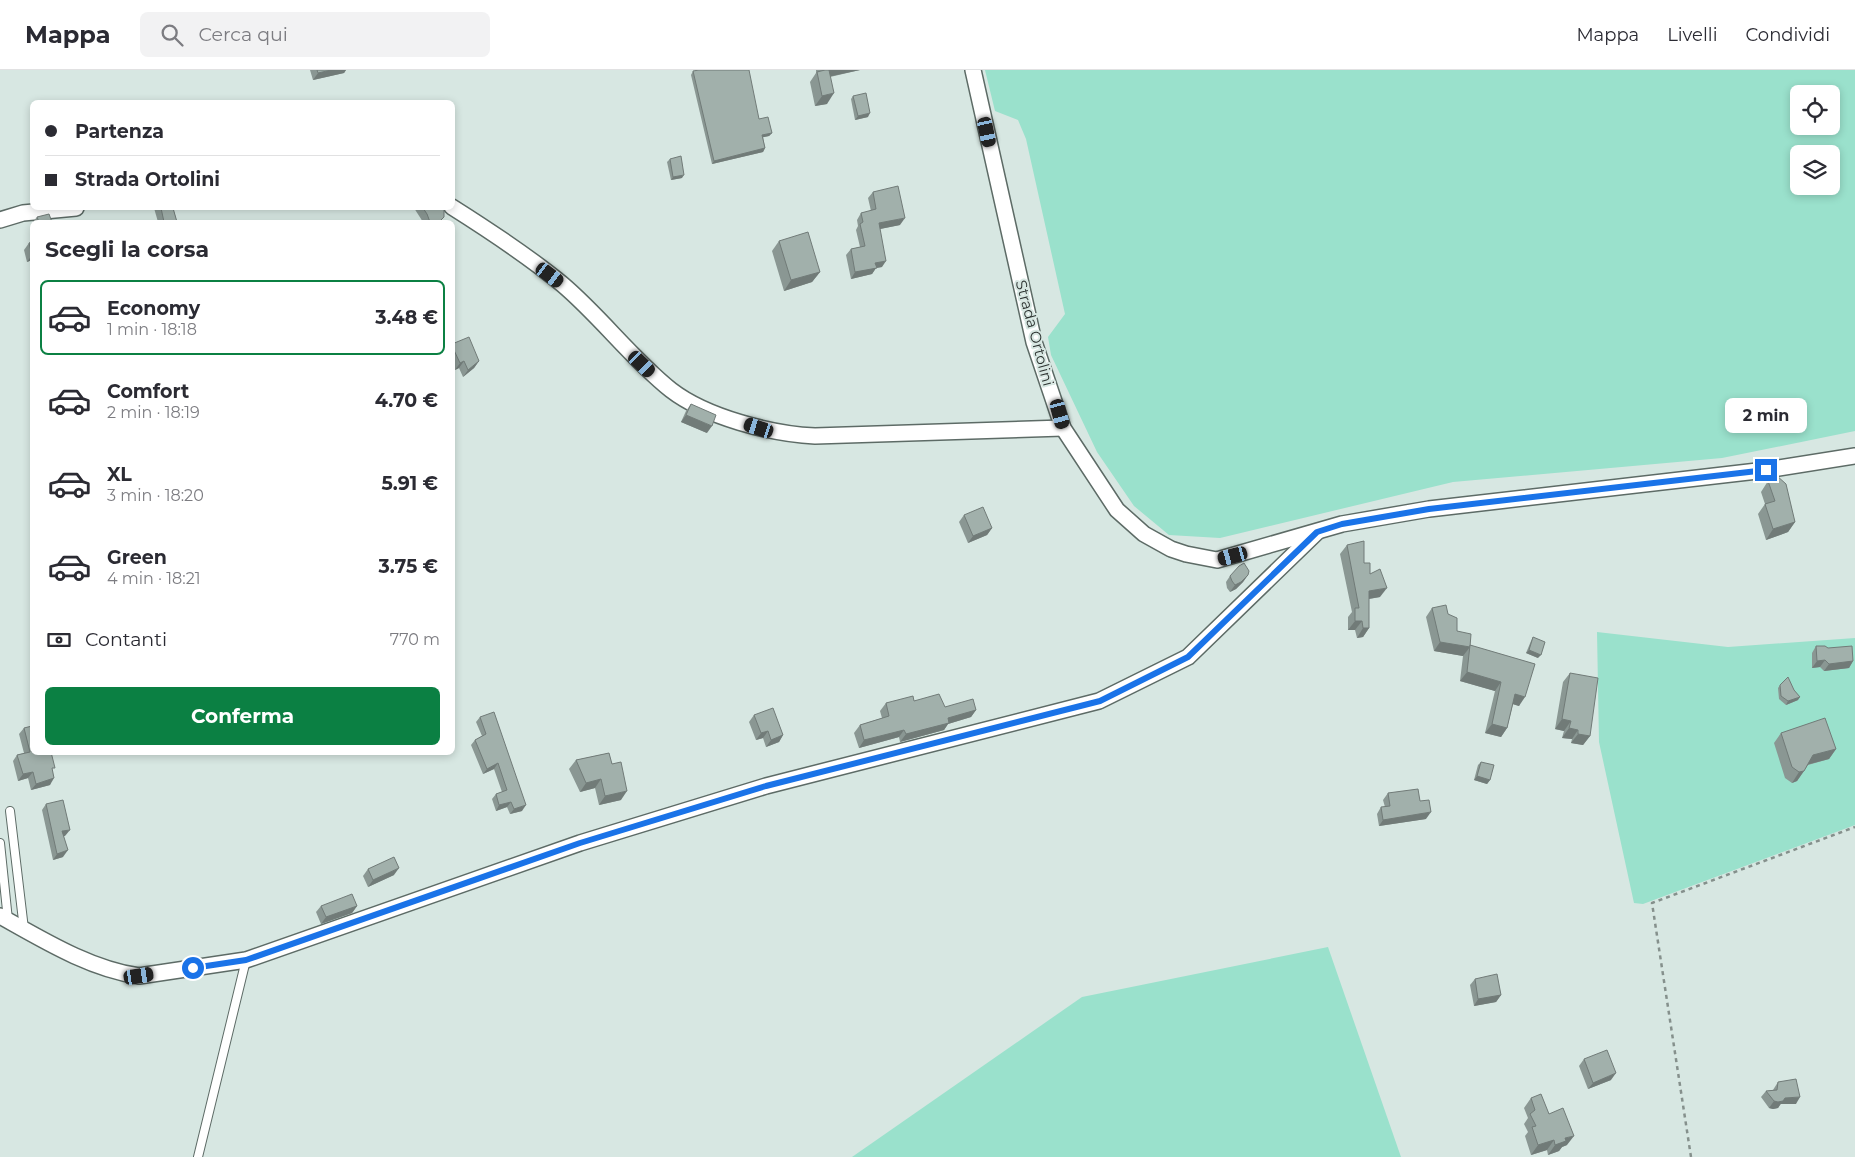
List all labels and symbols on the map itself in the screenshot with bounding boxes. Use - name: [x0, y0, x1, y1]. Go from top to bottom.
- car: [976, 116, 997, 148]
- car: [533, 260, 566, 290]
- street label: Strada Ortolini: [1012, 278, 1058, 388]
- car: [625, 348, 658, 380]
- car: [1048, 398, 1071, 430]
- callout: 2 min: [1725, 398, 1807, 432]
- car: [742, 416, 775, 440]
- route end: [1755, 459, 1777, 481]
- car: [1216, 545, 1249, 567]
- route start: [182, 957, 204, 979]
- car: [123, 966, 154, 986]

